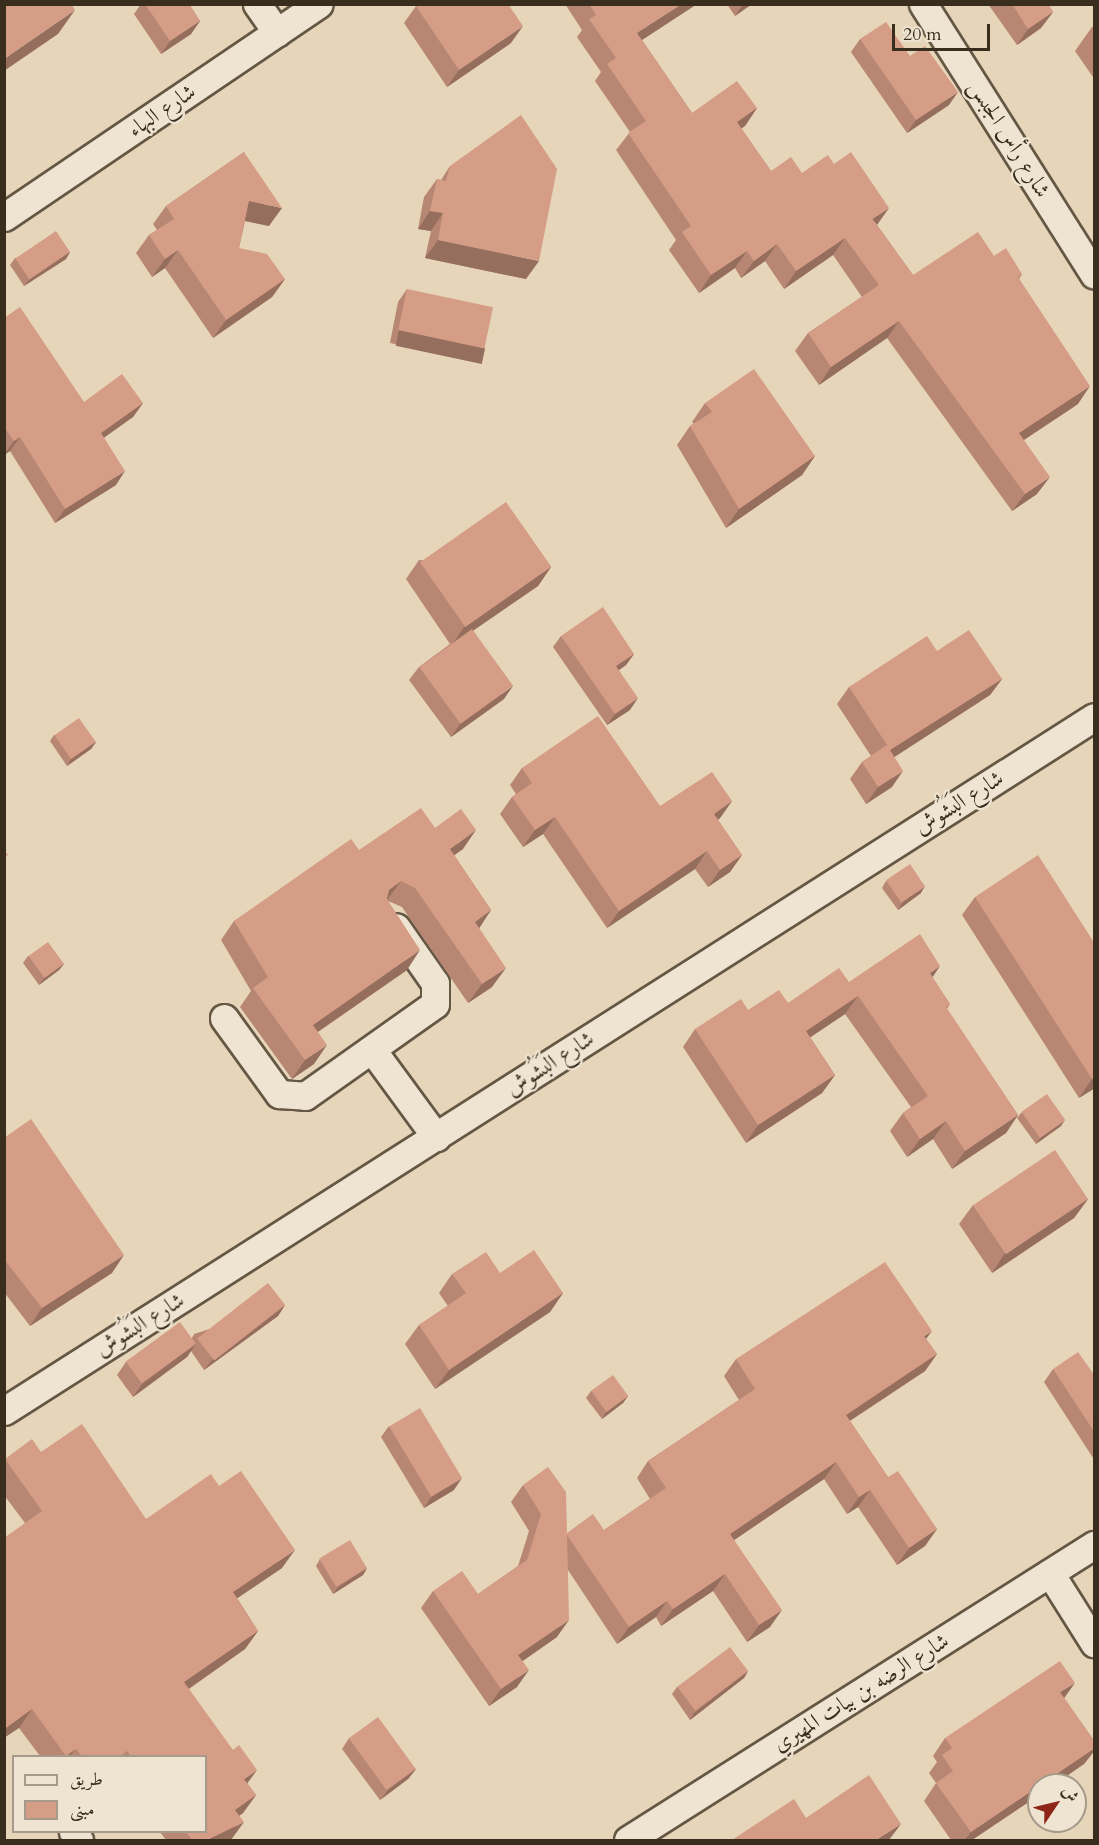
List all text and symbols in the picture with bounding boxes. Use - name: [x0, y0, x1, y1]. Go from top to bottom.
- scale bar: [895, 12, 992, 50]
- text: 20 m: [903, 22, 942, 47]
- street label: شارع رأس الجبس: [962, 75, 1056, 203]
- street label: شارع البهاء: [123, 79, 201, 143]
- street label: شارع البَشُوش: [910, 765, 1008, 841]
- street label: شارع البَشُوش: [501, 1026, 599, 1102]
- street label: شارع البَشُوش: [91, 1287, 189, 1363]
- street label: شارع الرضه بن بيات المهيري: [768, 1628, 954, 1758]
- legend: [12, 1755, 207, 1833]
- text: طريق: [70, 1767, 103, 1792]
- north arrow: [1027, 1773, 1087, 1833]
- text: ش: [1057, 1781, 1084, 1807]
- text: مبنى: [70, 1797, 95, 1822]

